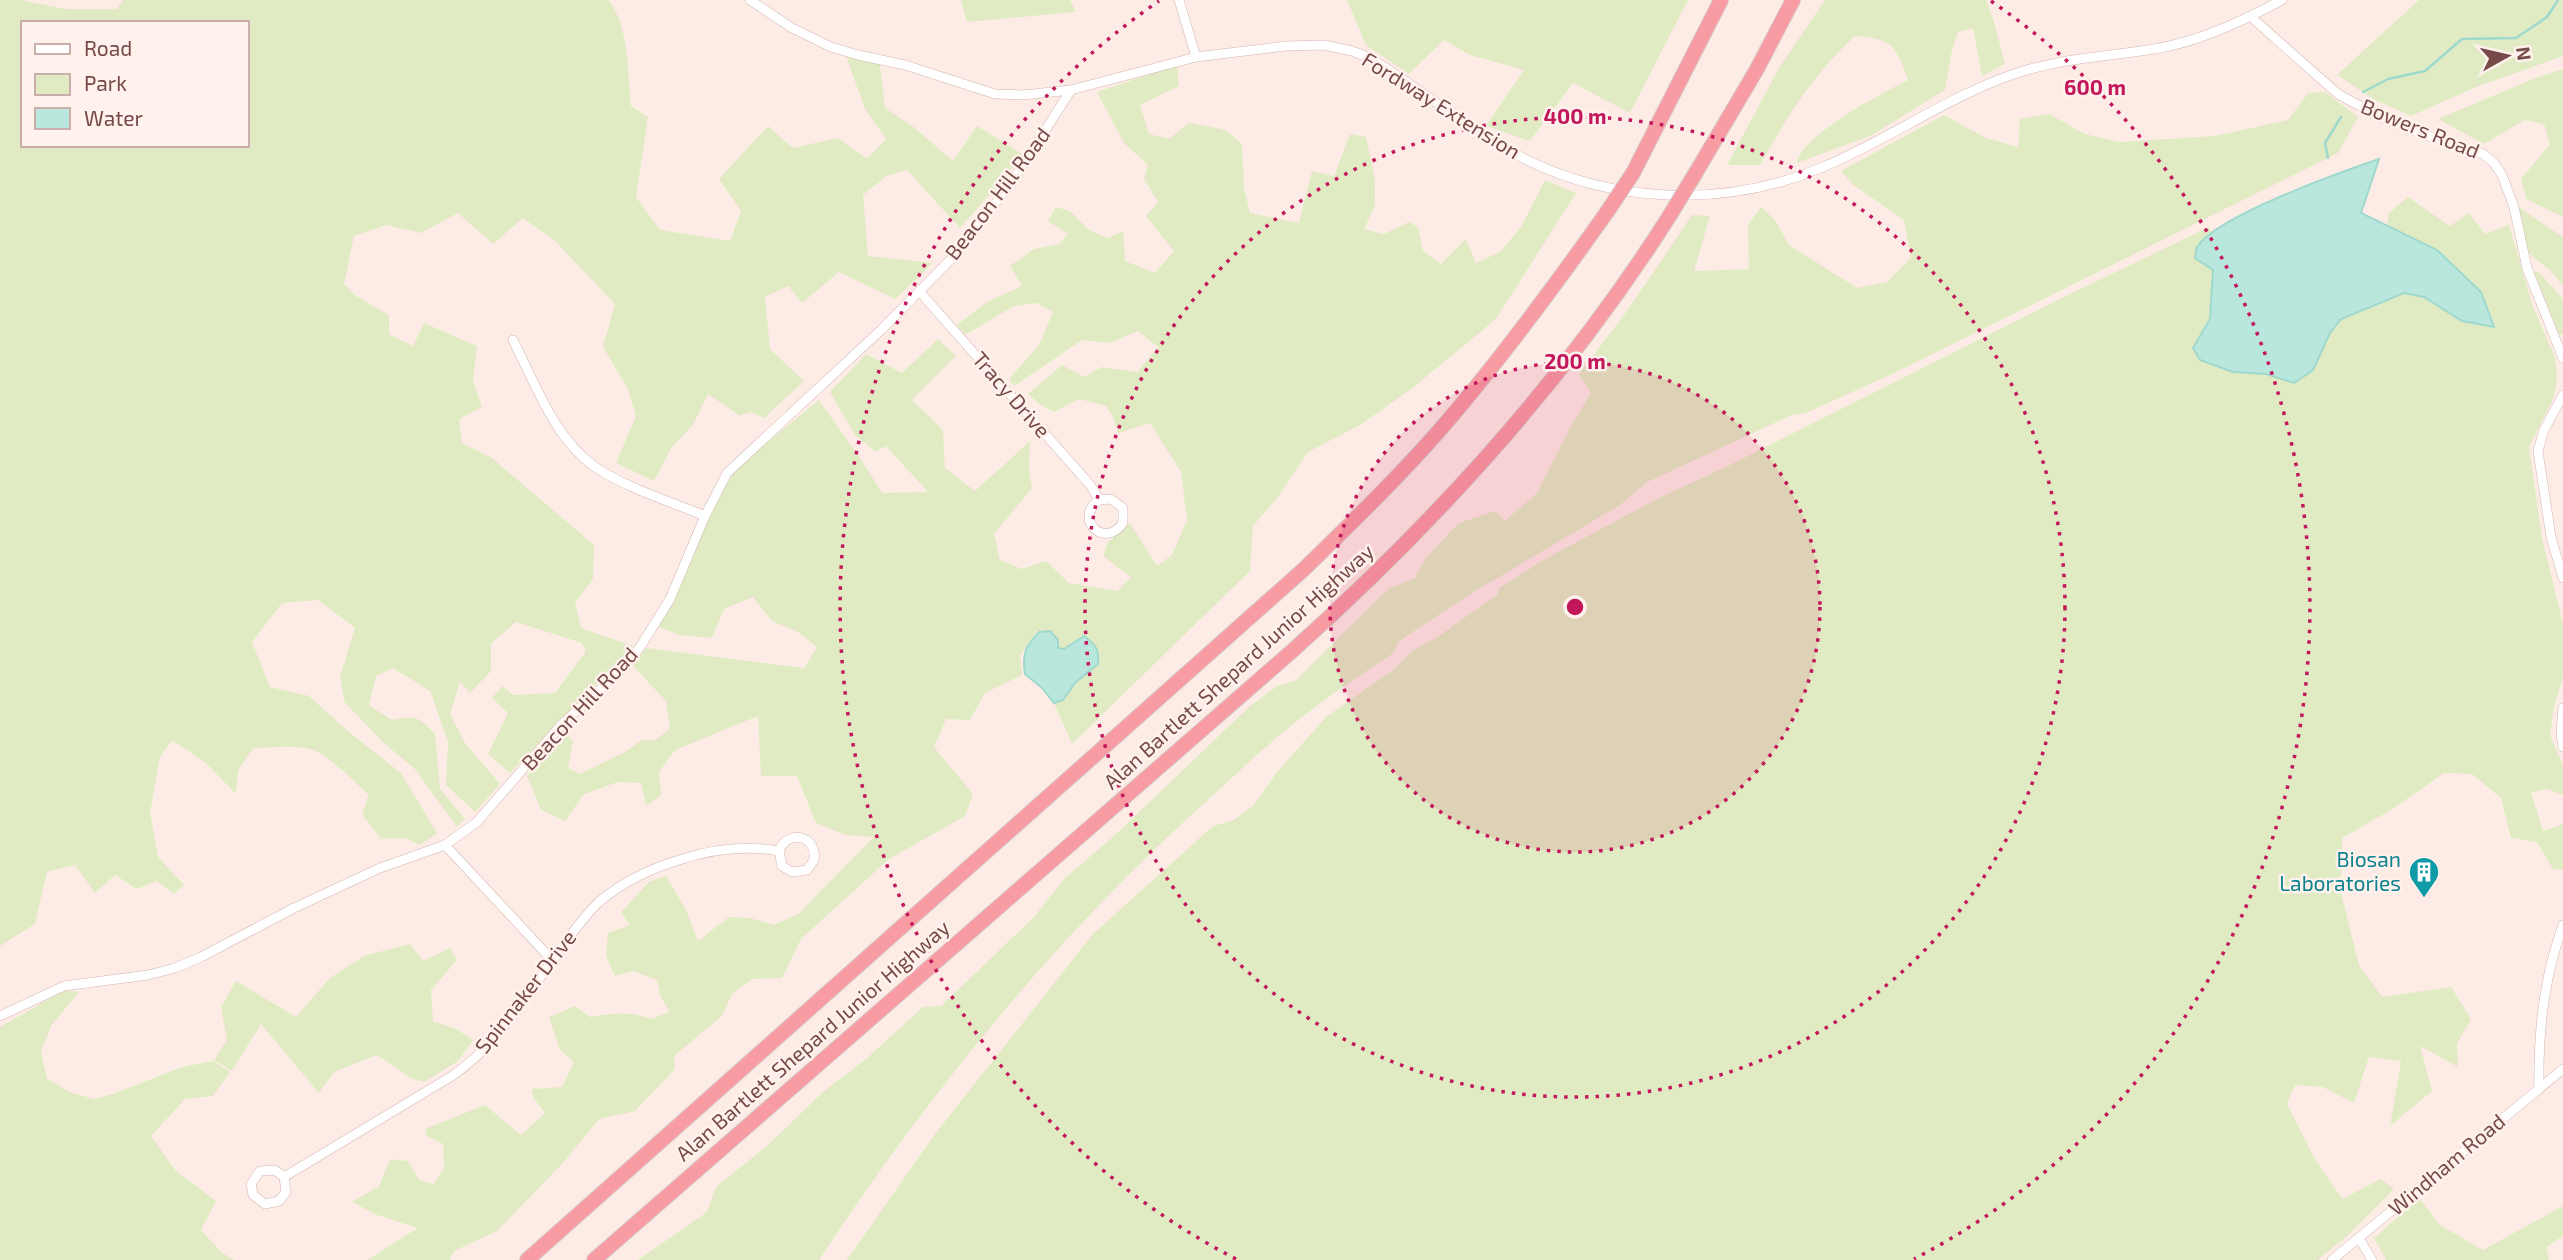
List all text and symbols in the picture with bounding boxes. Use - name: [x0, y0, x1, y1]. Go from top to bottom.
- legend: [21, 21, 248, 147]
- north arrow: [2472, 21, 2542, 91]
- text: Road: [84, 35, 132, 60]
- text: N: [2512, 45, 2537, 62]
- street label: Fordway Extension: [1358, 46, 1525, 163]
- text: Park: [84, 70, 127, 95]
- text: 600 m: [2064, 74, 2126, 99]
- street label: Bowers Road: [2358, 93, 2483, 163]
- text: 400 m: [1544, 103, 1606, 128]
- text: Water: [84, 105, 143, 130]
- street label: Beacon Hill Road: [939, 122, 1055, 264]
- street label: Tracy Drive: [968, 346, 1056, 442]
- text: 200 m: [1544, 348, 1606, 373]
- street label: Alan Bartlett Shepard Junior Highway: [1098, 538, 1378, 794]
- centre of rings: [1563, 595, 1587, 619]
- street label: Beacon Hill Road: [516, 641, 642, 775]
- place label: Biosan Laboratories: [2279, 846, 2401, 895]
- building icon: Biosan Laboratories: [2407, 855, 2441, 899]
- street label: Alan Bartlett Shepard Junior Highway: [670, 914, 954, 1166]
- street label: Spinnaker Drive: [469, 925, 581, 1058]
- street label: Windham Road: [2383, 1108, 2509, 1220]

